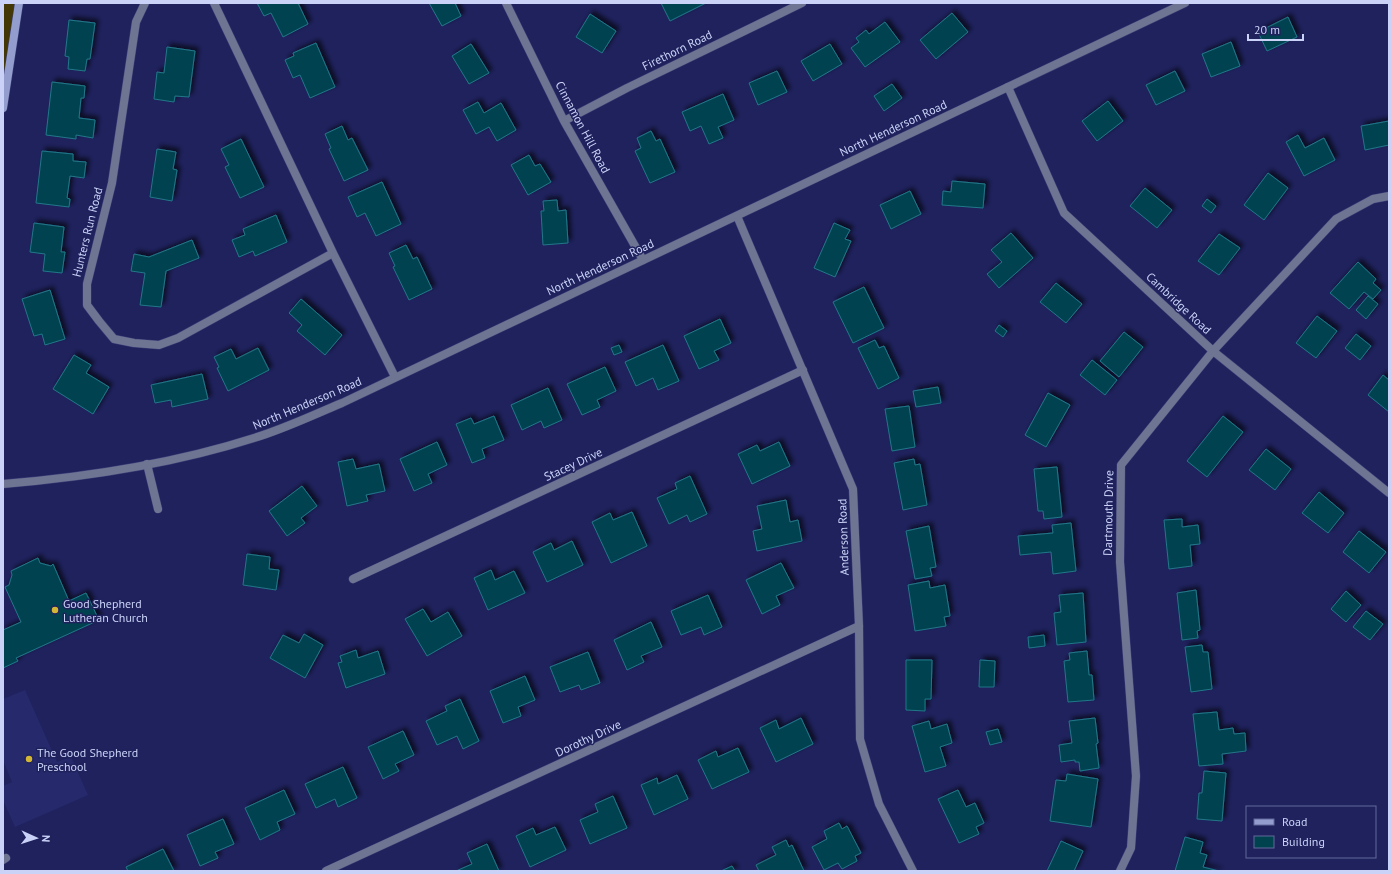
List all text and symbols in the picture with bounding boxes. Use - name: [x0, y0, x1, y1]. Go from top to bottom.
- scale bar: [1248, 16, 1303, 42]
- text: 20 m: [1254, 22, 1280, 37]
- street label: Firethorn Road: [640, 27, 714, 73]
- street label: Cinnamon Hill Road: [552, 78, 614, 176]
- street label: North Henderson Road: [837, 97, 949, 159]
- street label: Hunters Run Road: [69, 185, 105, 279]
- street label: North Henderson Road: [544, 236, 656, 298]
- street label: Cambridge Road: [1143, 269, 1215, 337]
- street label: North Henderson Road: [250, 373, 364, 433]
- street label: Stacey Drive: [541, 444, 605, 484]
- street label: Dartmouth Drive: [1100, 470, 1116, 556]
- street label: Anderson Road: [834, 498, 852, 576]
- place label: Good Shepherd Lutheran Church: [63, 596, 148, 625]
- marker: Good Shepherd Lutheran Church: [50, 605, 60, 615]
- street label: Dorothy Drive: [553, 716, 623, 760]
- place label: The Good Shepherd Preschool: [37, 745, 138, 774]
- marker: The Good Shepherd Preschool: [24, 754, 34, 764]
- legend: [1246, 806, 1376, 858]
- text: Road: [1282, 814, 1307, 829]
- north arrow: [16, 818, 56, 858]
- text: Building: [1282, 834, 1325, 849]
- text: N: [39, 835, 53, 843]

